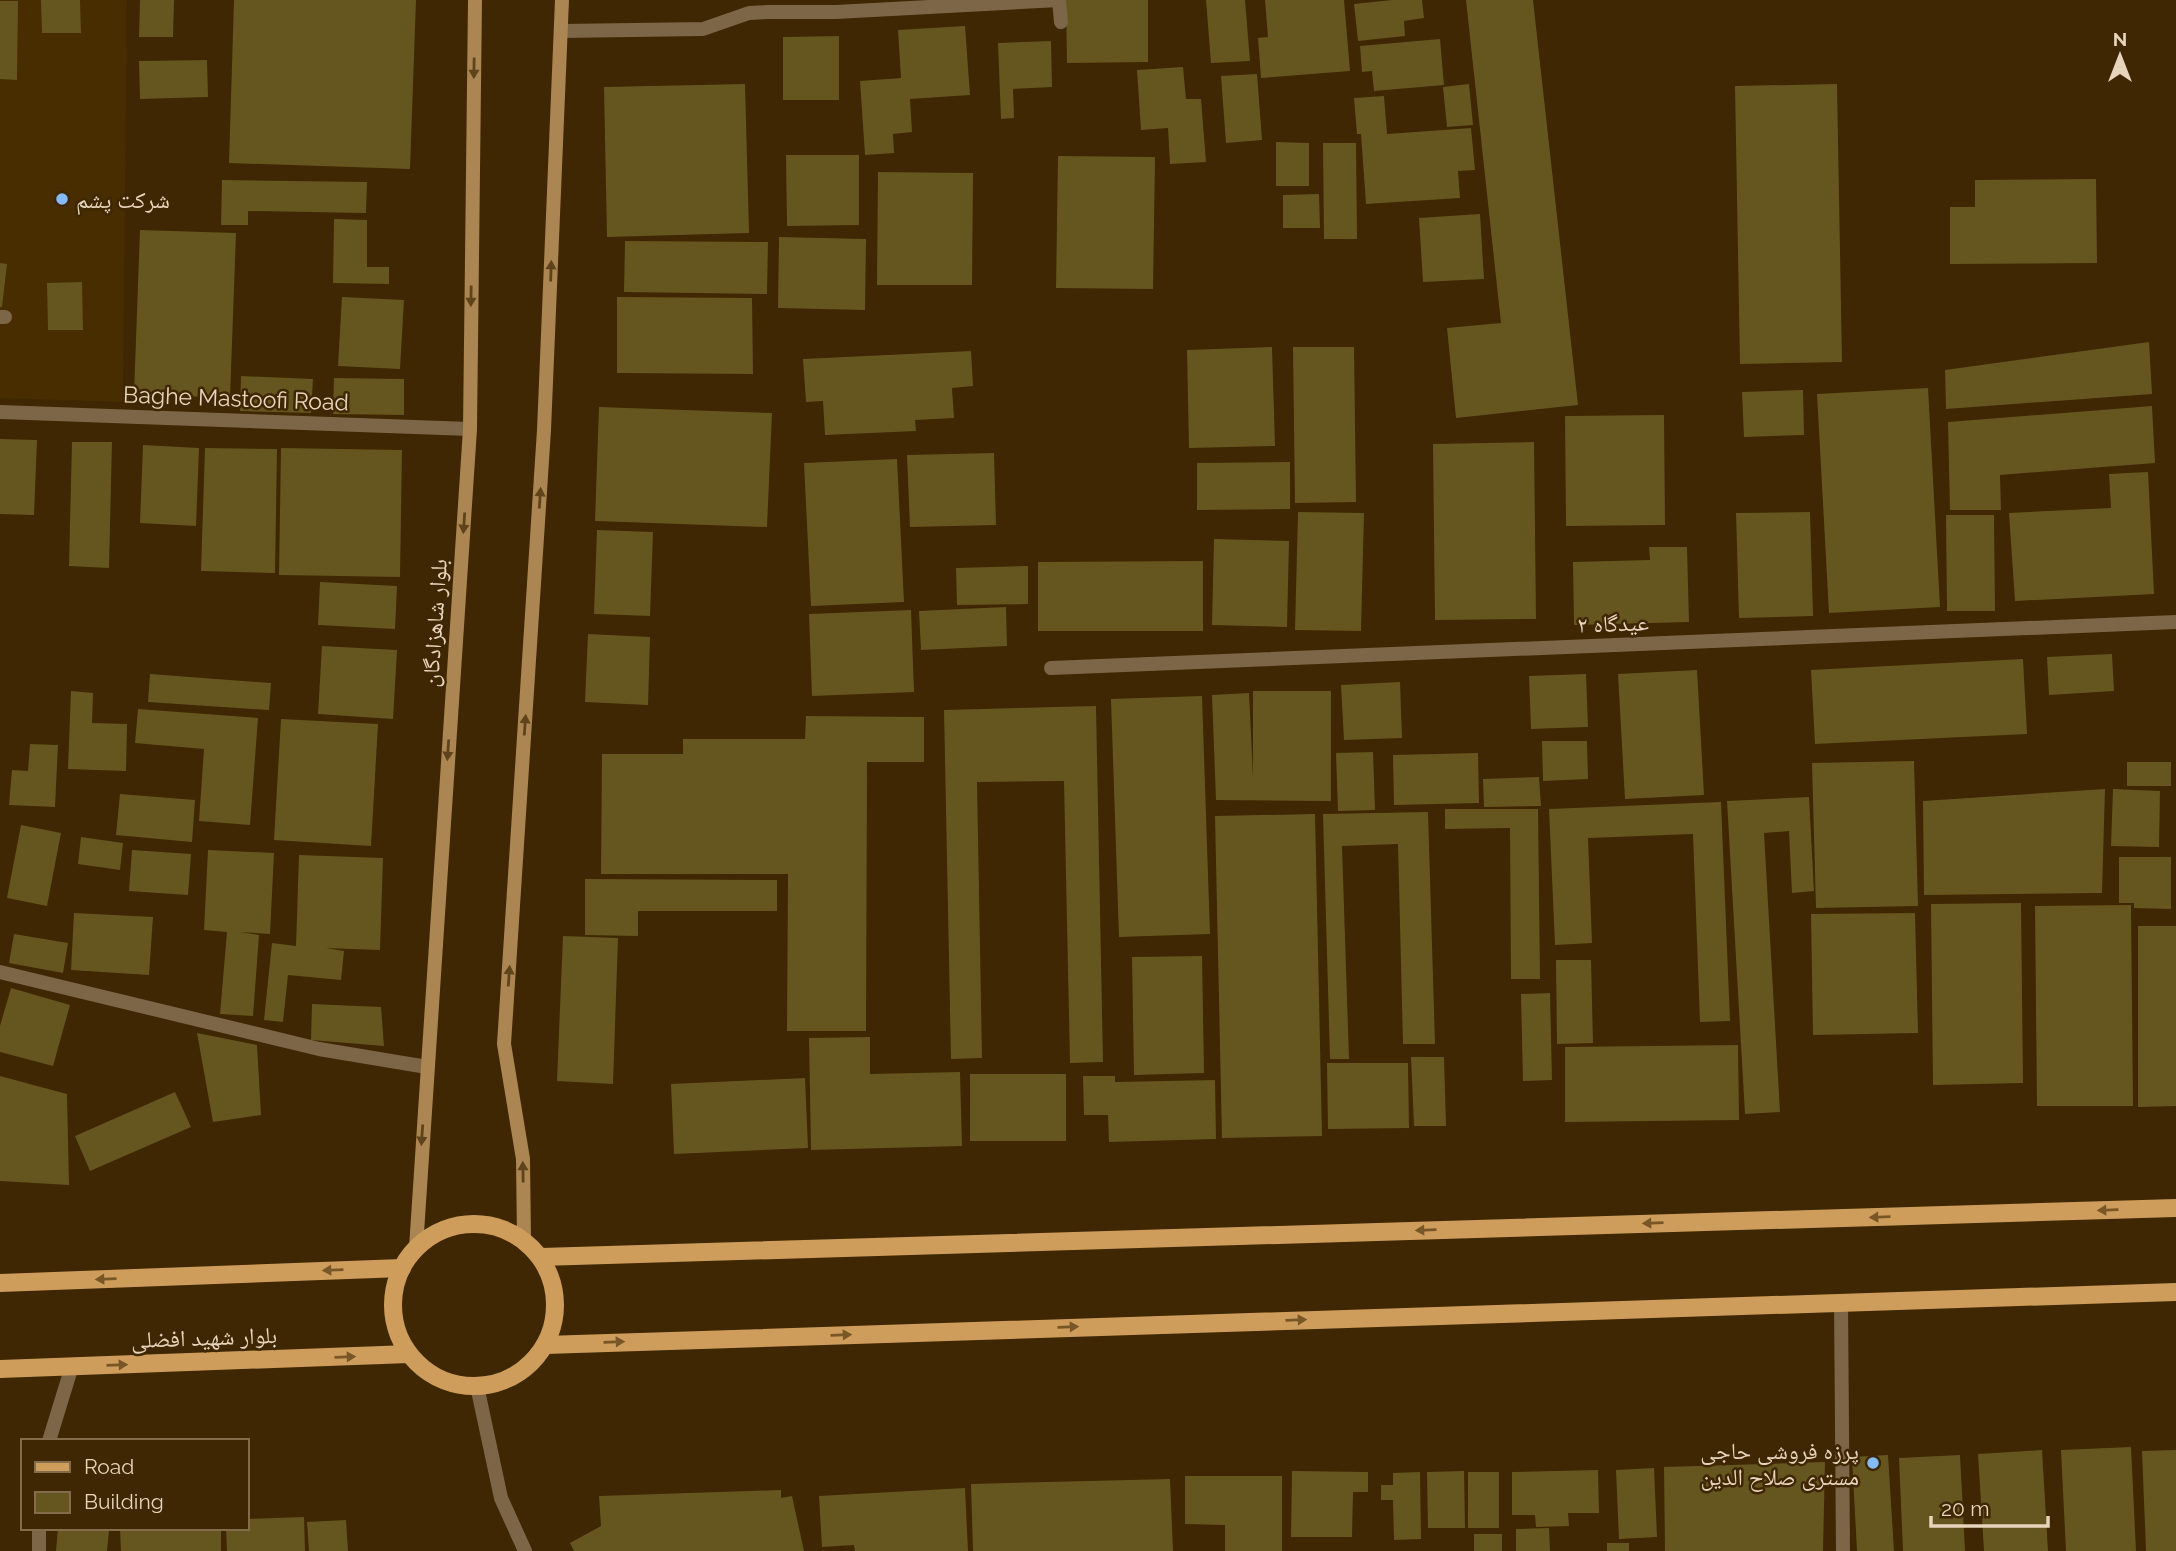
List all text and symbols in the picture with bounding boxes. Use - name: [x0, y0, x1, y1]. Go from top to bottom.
- north arrow: [2085, 21, 2155, 91]
- text: N: [2113, 28, 2127, 50]
- one-way arrow: [468, 57, 480, 79]
- place label: شرکت پشم: [76, 186, 170, 216]
- marker: شرکت پشم: [54, 191, 70, 207]
- one-way arrow: [546, 259, 557, 281]
- one-way arrow: [465, 285, 477, 307]
- street label: Baghe Mastoofi Road: [123, 381, 349, 415]
- one-way arrow: [535, 487, 546, 509]
- one-way arrow: [458, 512, 469, 534]
- street label: بلوار شاهزادگان: [416, 558, 453, 688]
- street label: عیدگاه ۲: [1577, 608, 1650, 638]
- one-way arrow: [520, 714, 531, 736]
- one-way arrow: [442, 739, 453, 761]
- one-way arrow: [504, 965, 515, 987]
- one-way arrow: [416, 1124, 427, 1146]
- one-way arrow: [518, 1161, 529, 1183]
- one-way arrow: [2097, 1204, 2119, 1215]
- one-way arrow: [1869, 1211, 1891, 1222]
- one-way arrow: [1642, 1218, 1664, 1229]
- one-way arrow: [1414, 1225, 1436, 1236]
- one-way arrow: [322, 1265, 344, 1276]
- one-way arrow: [95, 1273, 117, 1285]
- one-way arrow: [1285, 1314, 1307, 1325]
- street label: بلوار شهید افضلی: [130, 1321, 278, 1354]
- one-way arrow: [1058, 1322, 1080, 1333]
- one-way arrow: [830, 1329, 852, 1340]
- one-way arrow: [603, 1337, 625, 1348]
- one-way arrow: [334, 1351, 356, 1362]
- one-way arrow: [106, 1359, 128, 1370]
- place label: پرزه فروشی حاجی مستری صلاح الدین: [1700, 1437, 1859, 1492]
- legend: [21, 1439, 248, 1530]
- text: Road: [84, 1454, 134, 1479]
- marker: پرزه فروشی حاجی مستری صلاح الدین: [1865, 1455, 1881, 1471]
- scale bar: [1931, 1484, 2048, 1528]
- text: Building: [84, 1489, 164, 1514]
- text: 20 m: [1941, 1496, 1989, 1521]

